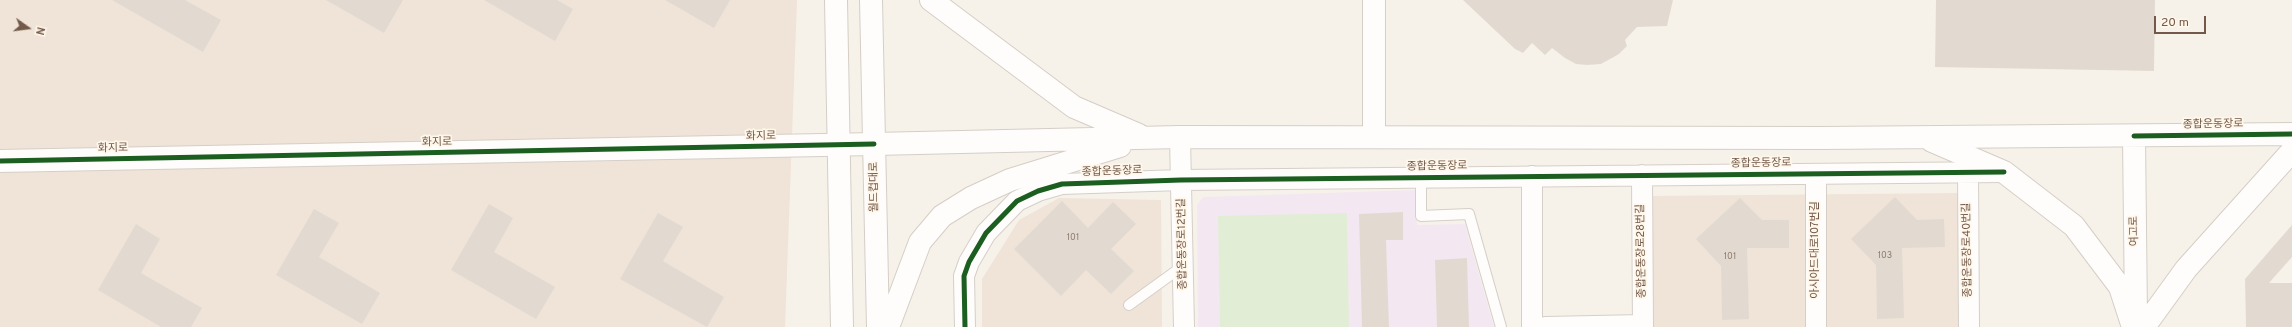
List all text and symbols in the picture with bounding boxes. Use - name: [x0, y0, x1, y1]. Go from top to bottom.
- north arrow: [8, 8, 48, 48]
- scale bar: [2156, 8, 2208, 34]
- text: 20 m: [2161, 15, 2189, 31]
- text: N: [32, 25, 47, 36]
- street label: 종합운동장로: [2183, 118, 2243, 132]
- street label: 화지로: [746, 130, 776, 144]
- street label: 화지로: [422, 136, 452, 150]
- street label: 화지로: [98, 142, 128, 156]
- street label: 종합운동장로: [1731, 157, 1791, 171]
- street label: 종합운동장로: [1407, 160, 1467, 174]
- street label: 월드컵대로: [868, 162, 882, 212]
- street label: 종합운동장로: [1081, 164, 1143, 180]
- street label: 종합운동장로12번길: [1176, 198, 1190, 290]
- street label: 아시아드대로107번길: [1809, 201, 1823, 299]
- street label: 종합운동장로40번길: [1961, 202, 1975, 298]
- street label: 종합운동장로28번길: [1635, 204, 1649, 298]
- street label: 여고로: [2128, 216, 2142, 246]
- house number: 101: [1067, 233, 1079, 243]
- house number: 103: [1878, 251, 1892, 261]
- house number: 101: [1724, 252, 1736, 262]

